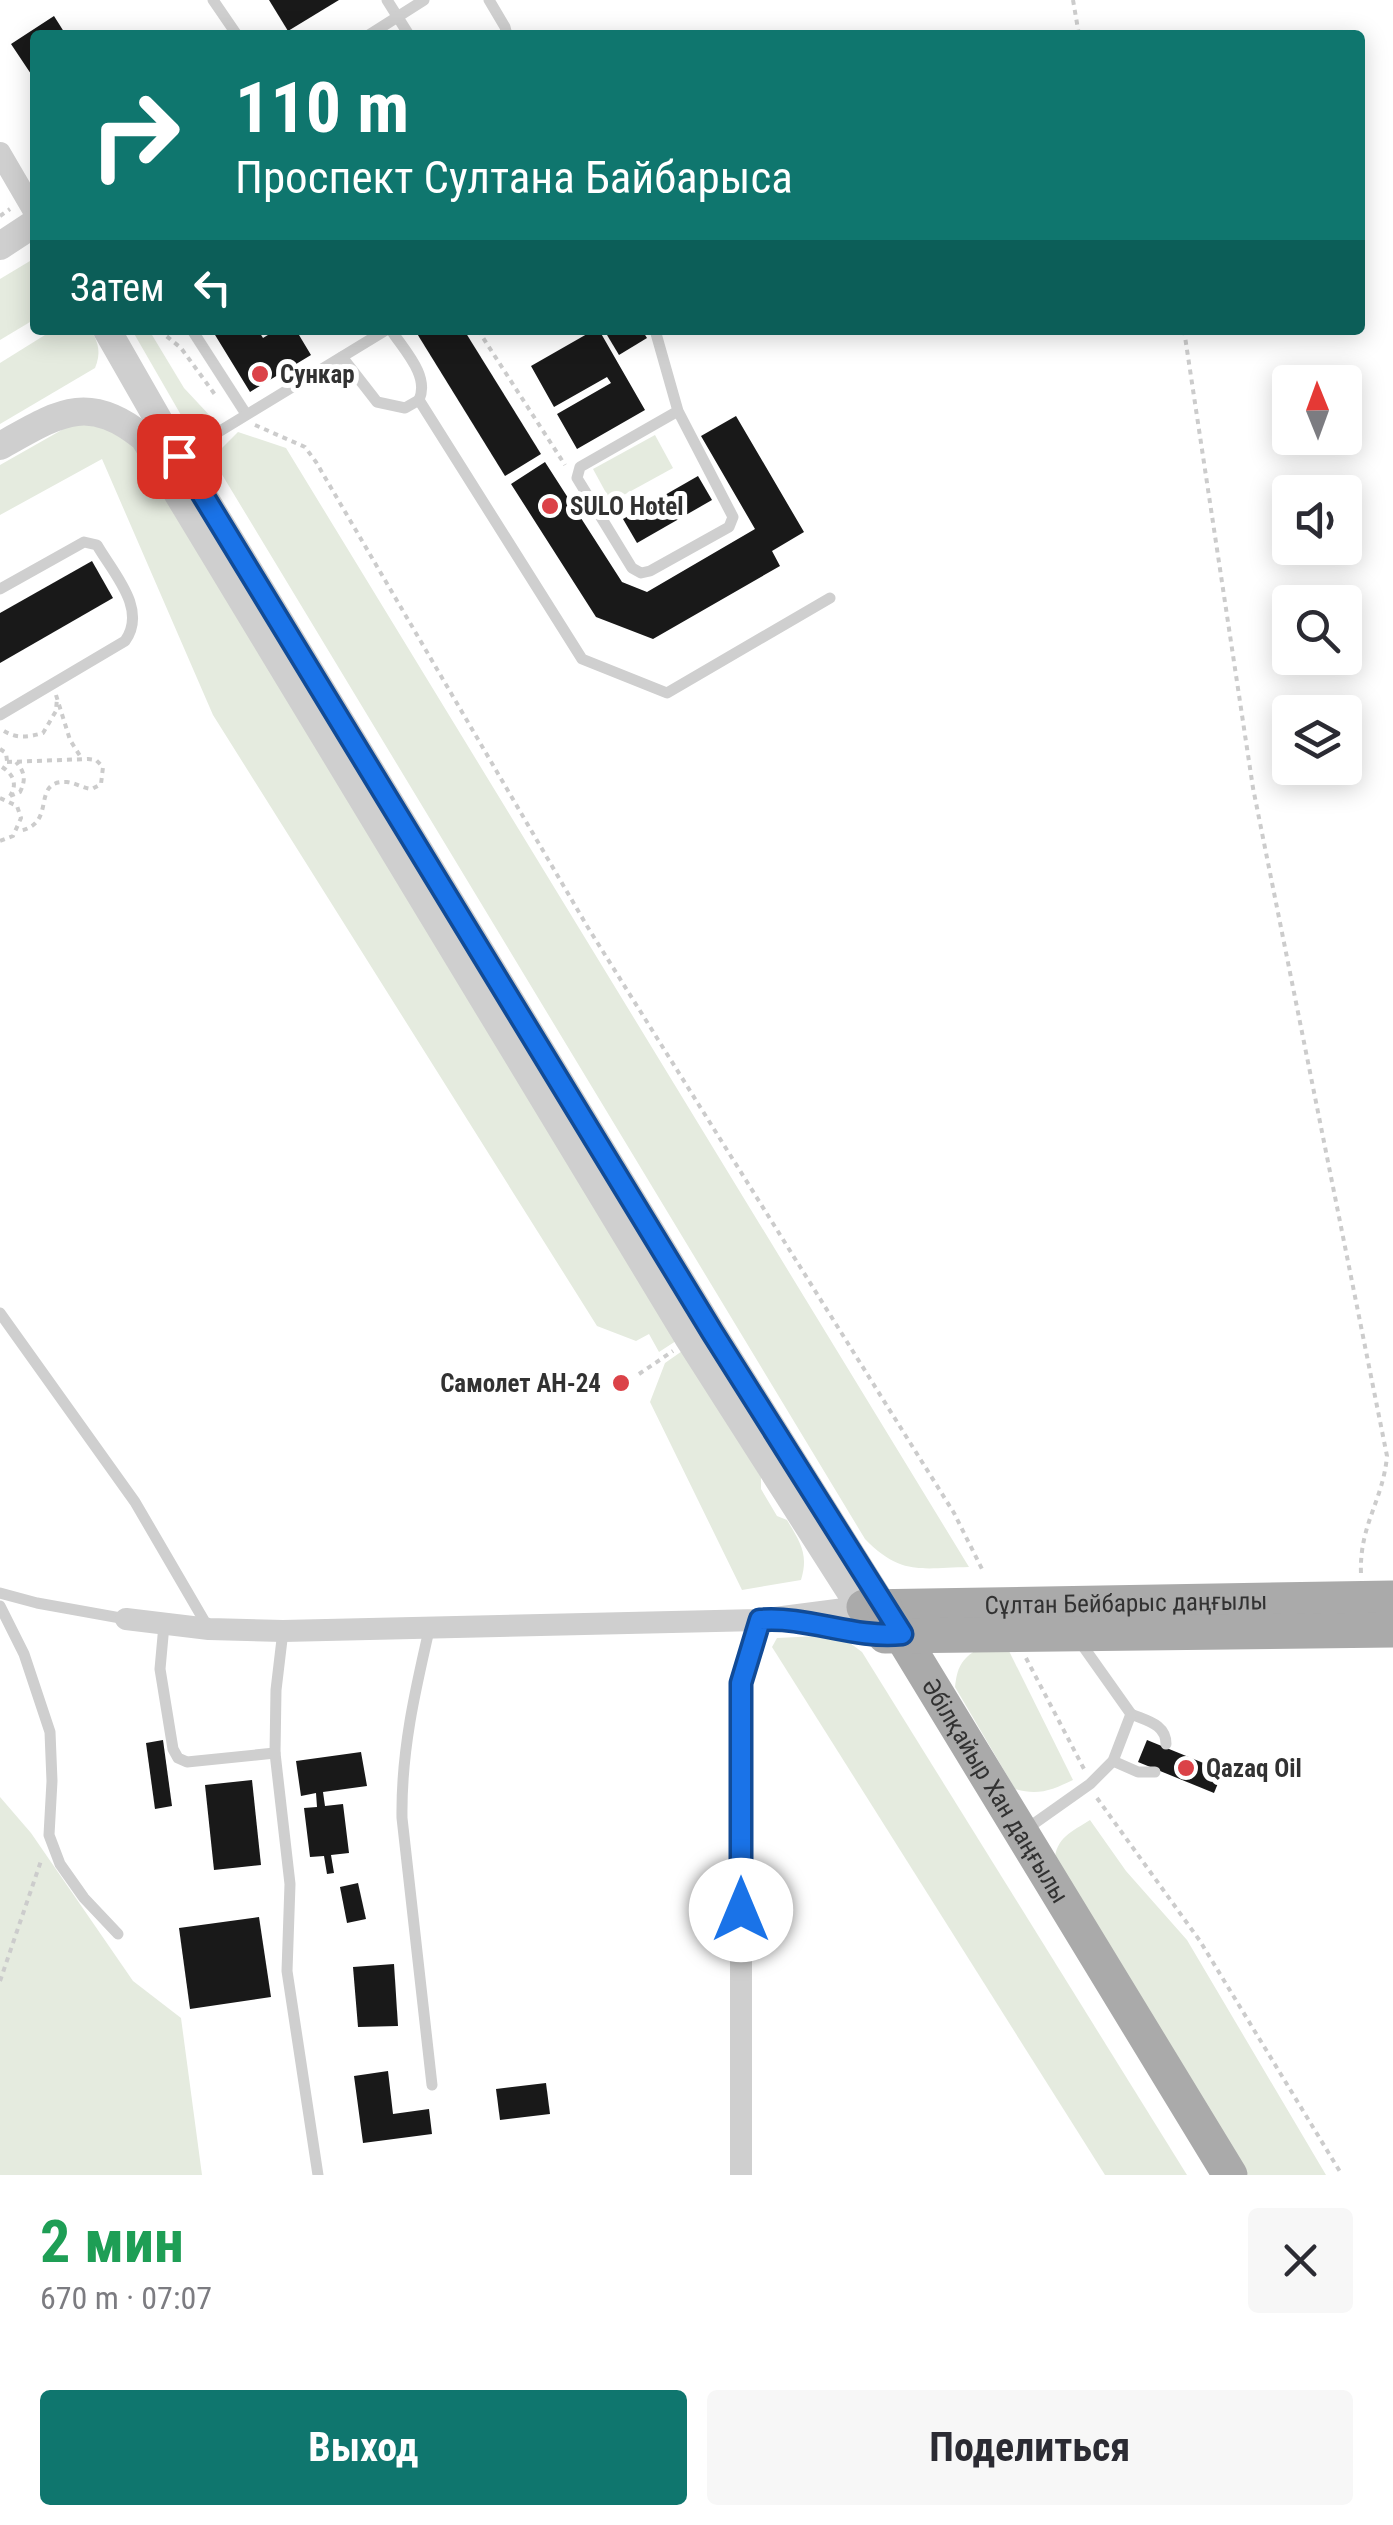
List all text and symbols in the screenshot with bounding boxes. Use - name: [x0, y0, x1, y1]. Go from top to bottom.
- text: 110 m: [235, 67, 409, 149]
- icon: right: [70, 70, 200, 200]
- text: Проспект Султана Байбарыса: [235, 151, 793, 204]
- icon: left: [185, 260, 240, 315]
- text: Затем: [70, 266, 165, 310]
- place label: Сункар: [280, 360, 355, 389]
- marker: Сункар: [249, 363, 271, 385]
- north arrow: [1272, 365, 1362, 455]
- map controls: [1272, 365, 1362, 785]
- pin: [137, 414, 222, 499]
- icon: arrive: [152, 429, 207, 484]
- button: sound: [1272, 475, 1362, 565]
- place label: SULO Hotel: [570, 492, 684, 521]
- marker: SULO Hotel: [539, 495, 561, 517]
- button: search: [1272, 585, 1362, 675]
- button: layers: [1272, 695, 1362, 785]
- place label: Самолет АН-24: [440, 1369, 601, 1398]
- marker: Самолет АН-24: [610, 1372, 632, 1394]
- street label: Сұлтан Бейбарыс даңғылы: [984, 1586, 1268, 1619]
- street label: Әбілқайыр Хан даңғылы: [916, 1673, 1075, 1908]
- place label: Qazaq Oil: [1206, 1754, 1302, 1783]
- marker: Qazaq Oil: [1175, 1757, 1197, 1779]
- position arrow: [689, 1858, 793, 1962]
- text: 2 мин: [40, 2206, 184, 2277]
- button: close: [1248, 2208, 1353, 2313]
- text: 670 m · 07:07: [40, 2279, 212, 2317]
- button: Выход: [40, 2390, 687, 2505]
- button: Поделиться: [707, 2390, 1353, 2505]

